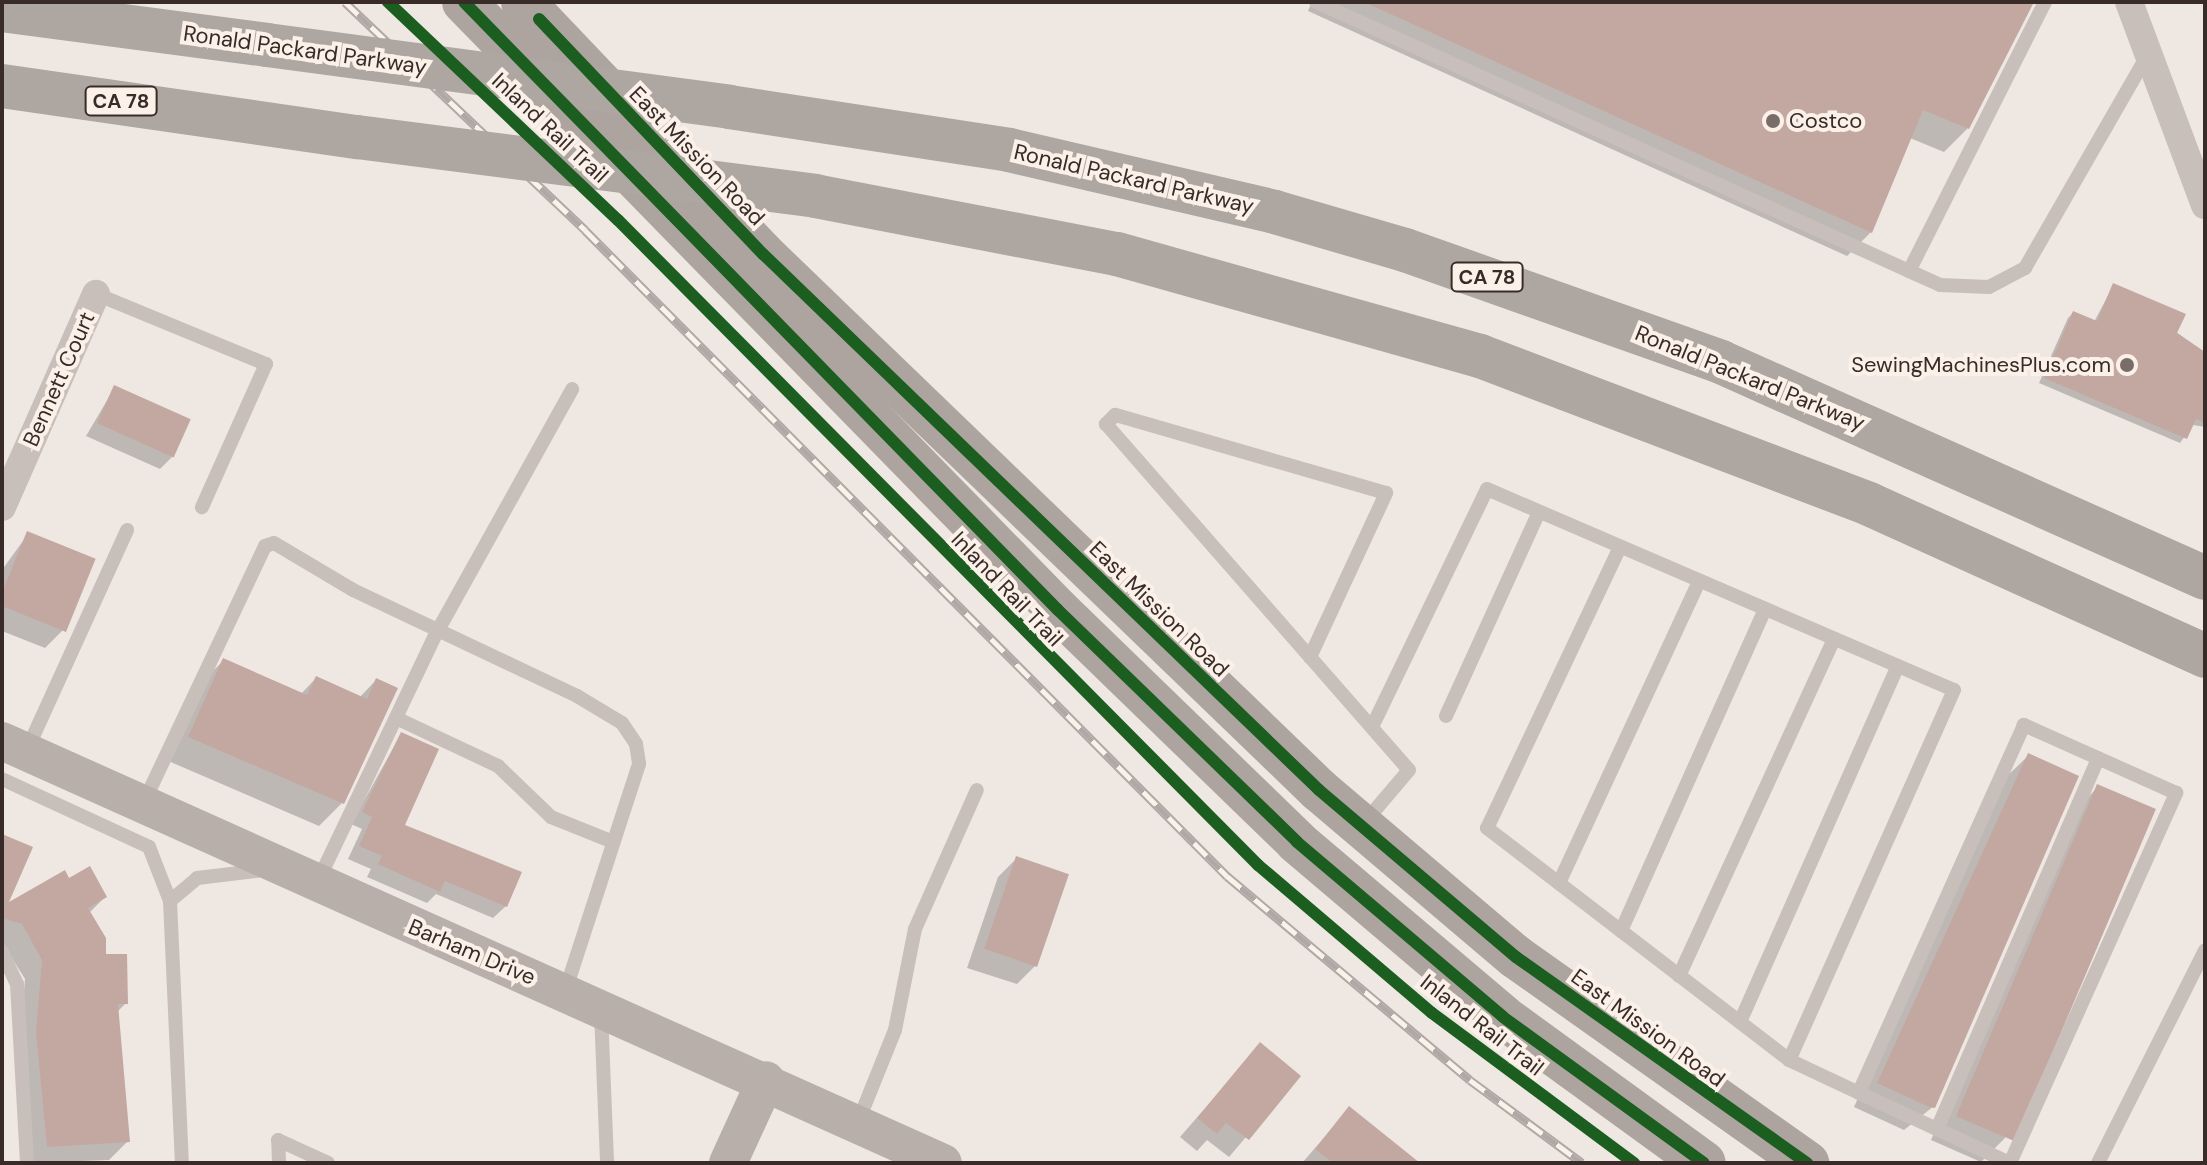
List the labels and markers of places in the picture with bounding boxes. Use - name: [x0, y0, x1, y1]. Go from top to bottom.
- place label: Costco: [1789, 108, 1862, 134]
- marker: Costco: [1764, 112, 1782, 130]
- place label: SewingMachinesPlus.com: [1851, 352, 2111, 378]
- marker: SewingMachinesPlus.com: [2118, 356, 2136, 374]

